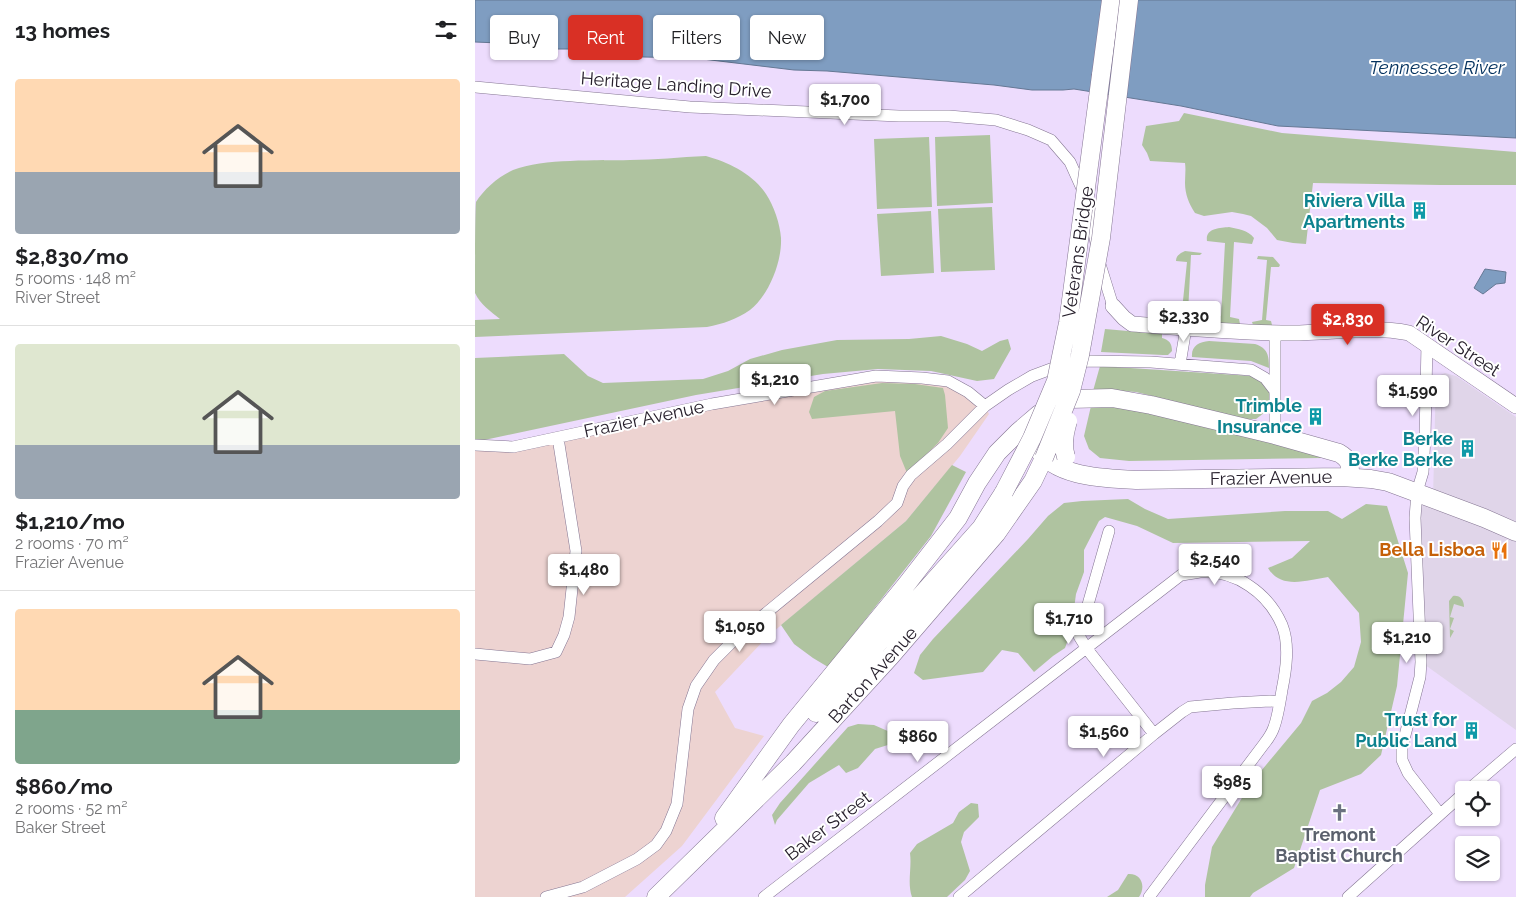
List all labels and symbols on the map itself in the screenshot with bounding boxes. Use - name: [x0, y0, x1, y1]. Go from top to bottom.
- water label: Tennessee River: [1369, 56, 1506, 78]
- street label: Heritage Landing Drive: [580, 67, 773, 102]
- pin: $1,700: [804, 84, 886, 126]
- street label: Veterans Bridge: [1058, 184, 1097, 319]
- place label: Riviera Villa Apartments: [1303, 190, 1405, 232]
- building icon: Riviera Villa Apartments: [1409, 201, 1429, 221]
- pin: $2,330: [1143, 300, 1225, 343]
- pin: $2,830: [1307, 304, 1389, 346]
- street label: River Street: [1412, 311, 1504, 380]
- pin: $1,210: [734, 364, 816, 406]
- pin: $1,590: [1372, 374, 1454, 417]
- street label: Frazier Avenue: [582, 395, 706, 442]
- place label: Trimble Insurance: [1217, 395, 1302, 437]
- building icon: Trimble Insurance: [1306, 406, 1326, 426]
- place label: Berke Berke Berke: [1348, 428, 1453, 470]
- building icon: Berke Berke Berke: [1457, 439, 1477, 459]
- street label: Frazier Avenue: [1210, 466, 1333, 489]
- place label: Bella Lisboa: [1379, 539, 1485, 560]
- restaurant icon: Bella Lisboa: [1489, 540, 1509, 560]
- pin: $2,540: [1174, 544, 1256, 586]
- pin: $1,480: [543, 554, 625, 596]
- pin: $1,710: [1028, 602, 1110, 645]
- pin: $1,050: [699, 610, 781, 653]
- street label: Barton Avenue: [824, 622, 922, 727]
- pin: $1,210: [1366, 622, 1448, 664]
- place label: Trust for Public Land: [1355, 709, 1457, 751]
- pin: $1,560: [1063, 716, 1145, 758]
- pin: $860: [888, 720, 948, 763]
- building icon: Trust for Public Land: [1461, 720, 1481, 740]
- pin: $985: [1202, 766, 1262, 808]
- street label: Baker Street: [781, 787, 875, 865]
- church icon: Tremont Baptist Church: [1329, 802, 1349, 822]
- place label: Tremont Baptist Church: [1275, 824, 1403, 866]

